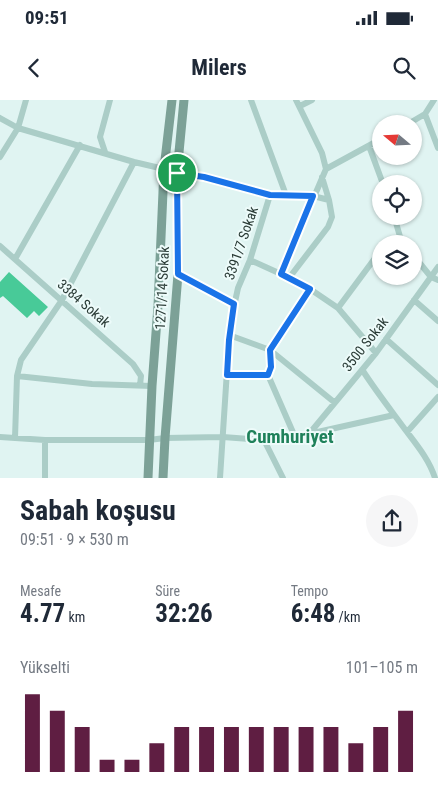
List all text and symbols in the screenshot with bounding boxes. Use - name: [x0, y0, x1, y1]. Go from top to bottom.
- text: 09:51: [25, 6, 69, 29]
- icon: back: [20, 54, 48, 82]
- icon: search: [390, 54, 418, 82]
- text: Milers: [191, 55, 247, 80]
- north arrow: [372, 115, 422, 165]
- map controls: [372, 115, 422, 285]
- pin: [156, 152, 198, 194]
- icon: arrive: [163, 159, 191, 187]
- button: locate: [372, 175, 422, 225]
- street label: 3391/7 Sokak: [221, 204, 261, 282]
- button: layers: [372, 235, 422, 285]
- street label: 1271/14 Sokak: [152, 245, 172, 330]
- street label: 3384 Sokak: [54, 276, 114, 331]
- street label: 3500 Sokak: [339, 313, 392, 374]
- district label: Cumhuriyet: [246, 425, 334, 448]
- text: Sabah koşusu: [20, 494, 176, 527]
- button: share: [366, 495, 418, 547]
- text: 09:51 · 9 × 530 m: [20, 530, 129, 549]
- text: Mesafe: [20, 583, 61, 599]
- text: Süre: [155, 583, 180, 599]
- text: Tempo: [291, 583, 328, 599]
- text: 4.77: [20, 599, 65, 628]
- text: 32:26: [155, 599, 213, 628]
- text: 6:48: [291, 599, 335, 628]
- text: km: [65, 609, 85, 625]
- text: /km: [335, 609, 361, 625]
- text: Yükselti: [20, 658, 70, 677]
- text: 101–105 m: [346, 658, 418, 677]

